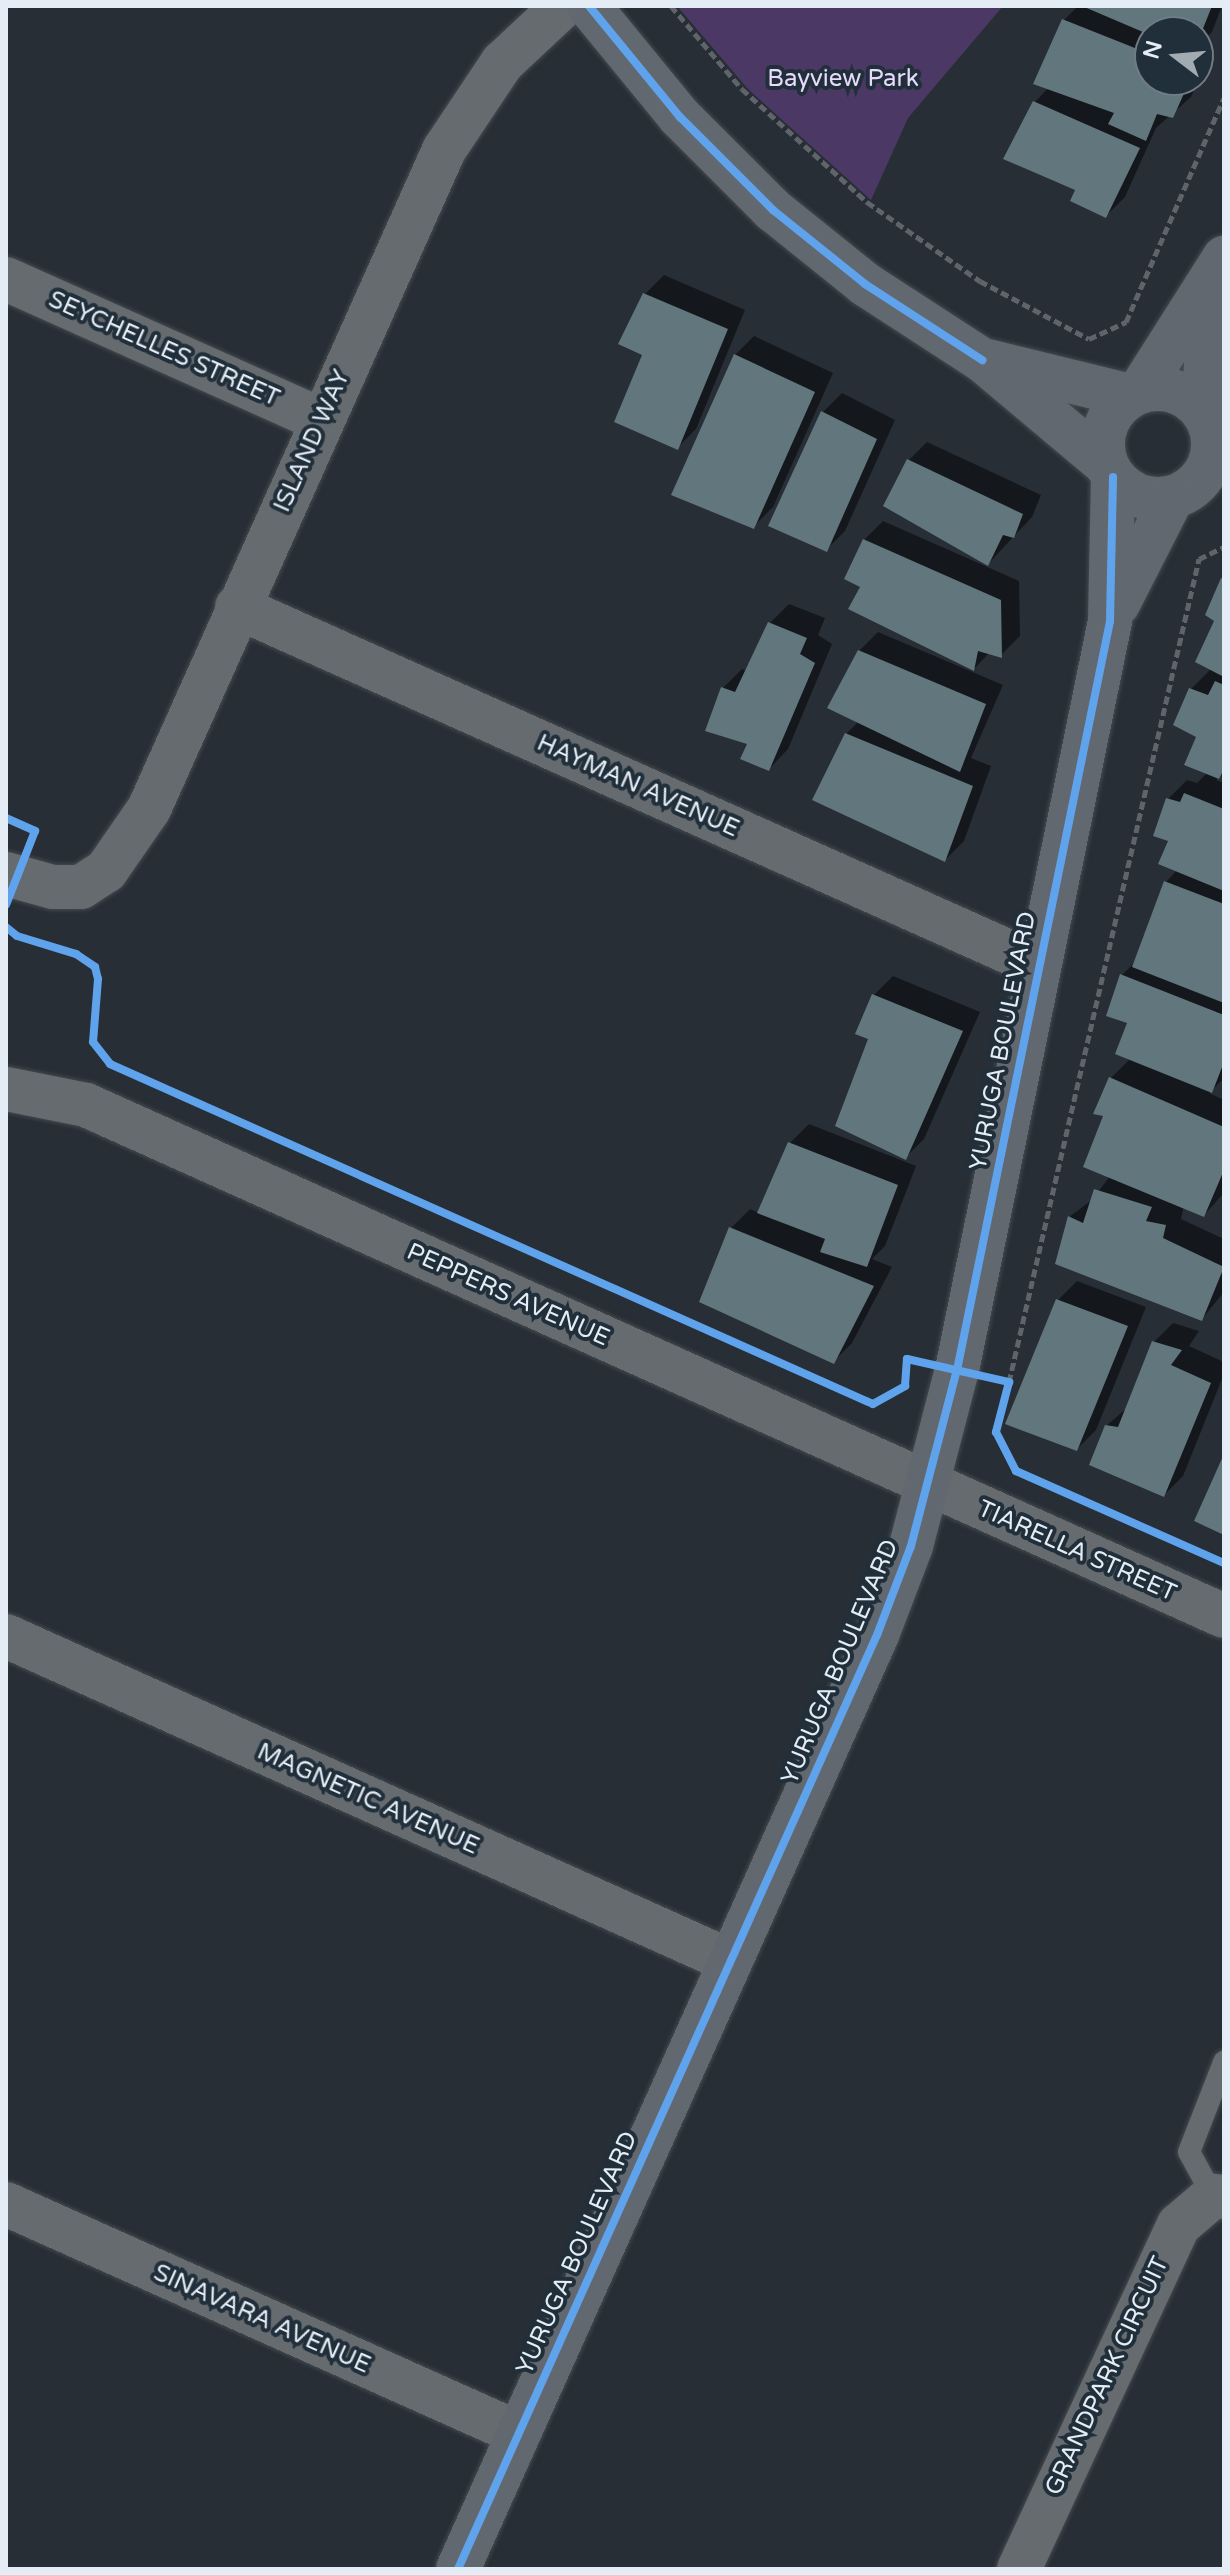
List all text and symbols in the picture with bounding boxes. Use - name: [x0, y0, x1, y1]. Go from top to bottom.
- north arrow: [1134, 16, 1214, 96]
- text: N: [1138, 38, 1168, 62]
- park label: Bayview Park: [767, 65, 919, 93]
- street label: SEYCHELLES STREET: [44, 285, 284, 413]
- street label: ISLAND WAY: [268, 365, 356, 517]
- street label: HAYMAN AVENUE: [533, 728, 743, 844]
- street label: YURUGA BOULEVARD: [964, 909, 1042, 1173]
- street label: PEPPERS AVENUE: [402, 1237, 614, 1353]
- street label: TIARELLA STREET: [973, 1494, 1181, 1608]
- street label: YURUGA BOULEVARD: [775, 1535, 905, 1789]
- street label: MAGNETIC AVENUE: [253, 1737, 483, 1861]
- street label: YURUGA BOULEVARD: [510, 2127, 644, 2379]
- street label: GRANDPARK CIRCUIT: [1039, 2252, 1175, 2500]
- street label: SINAVARA AVENUE: [149, 2258, 375, 2380]

